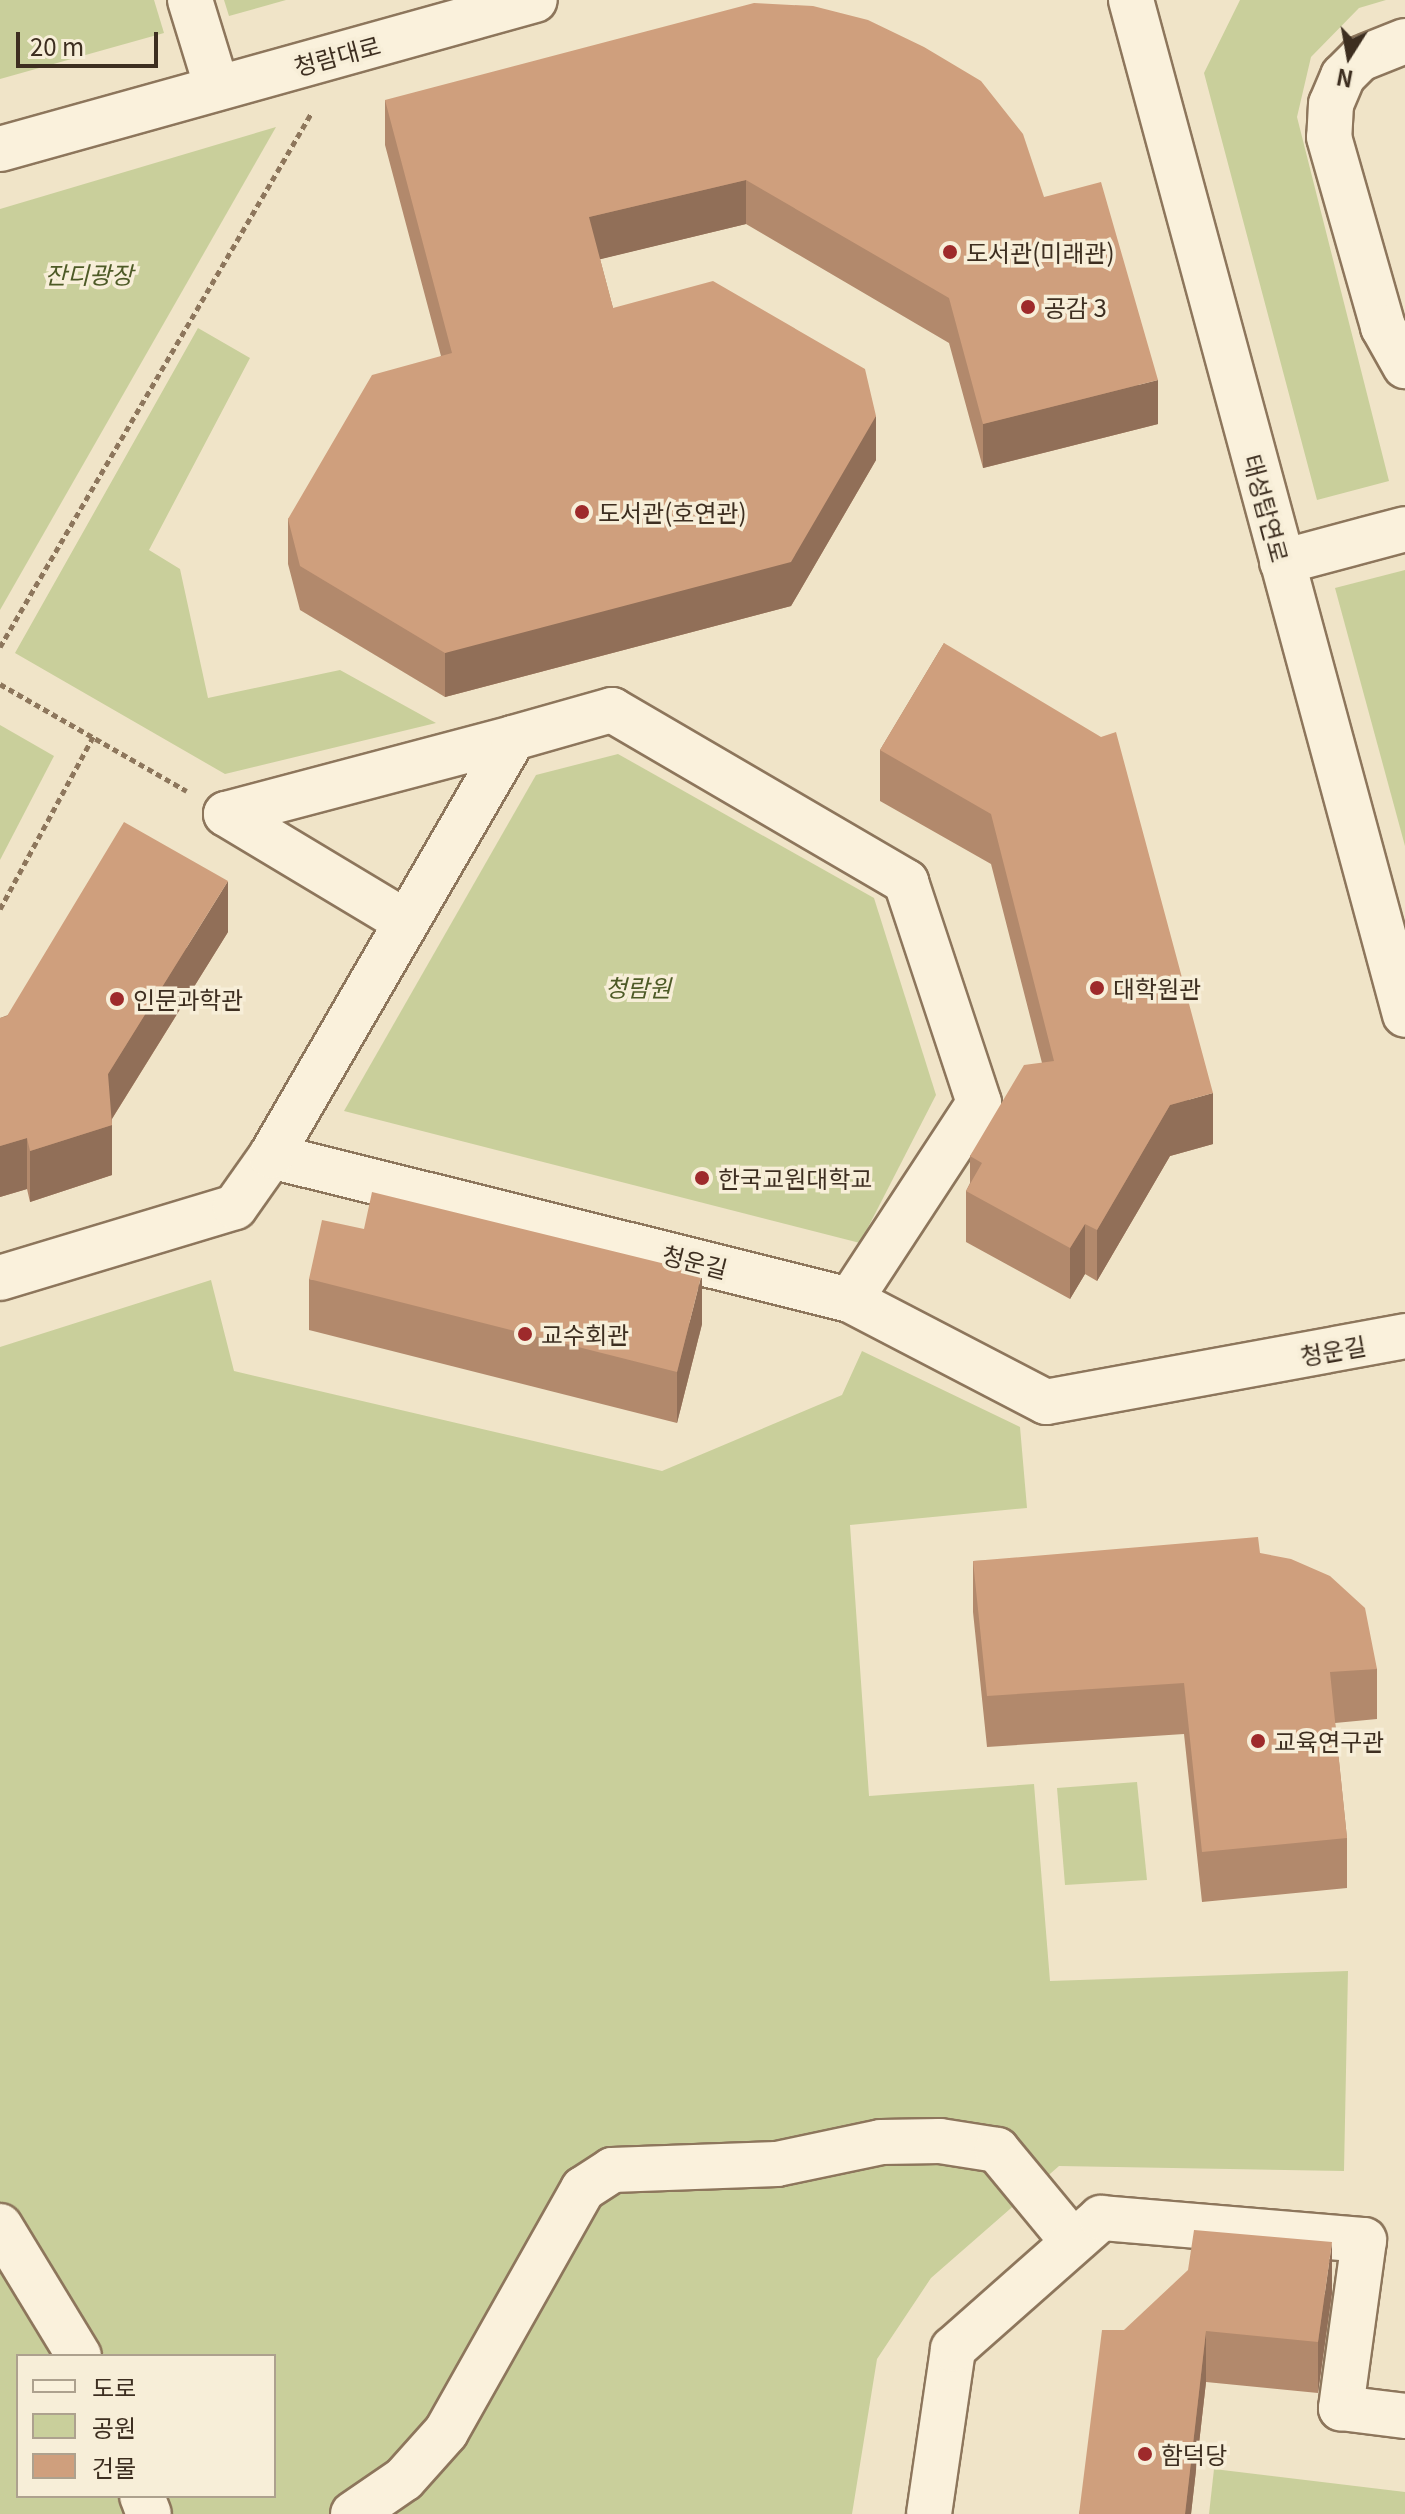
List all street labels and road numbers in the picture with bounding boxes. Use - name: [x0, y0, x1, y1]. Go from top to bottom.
- street label: 청람대로: [291, 30, 383, 80]
- street label: 태성탑연로: [1239, 451, 1295, 565]
- street label: 청운길: [659, 1239, 731, 1283]
- street label: 청운길: [1298, 1330, 1368, 1370]

